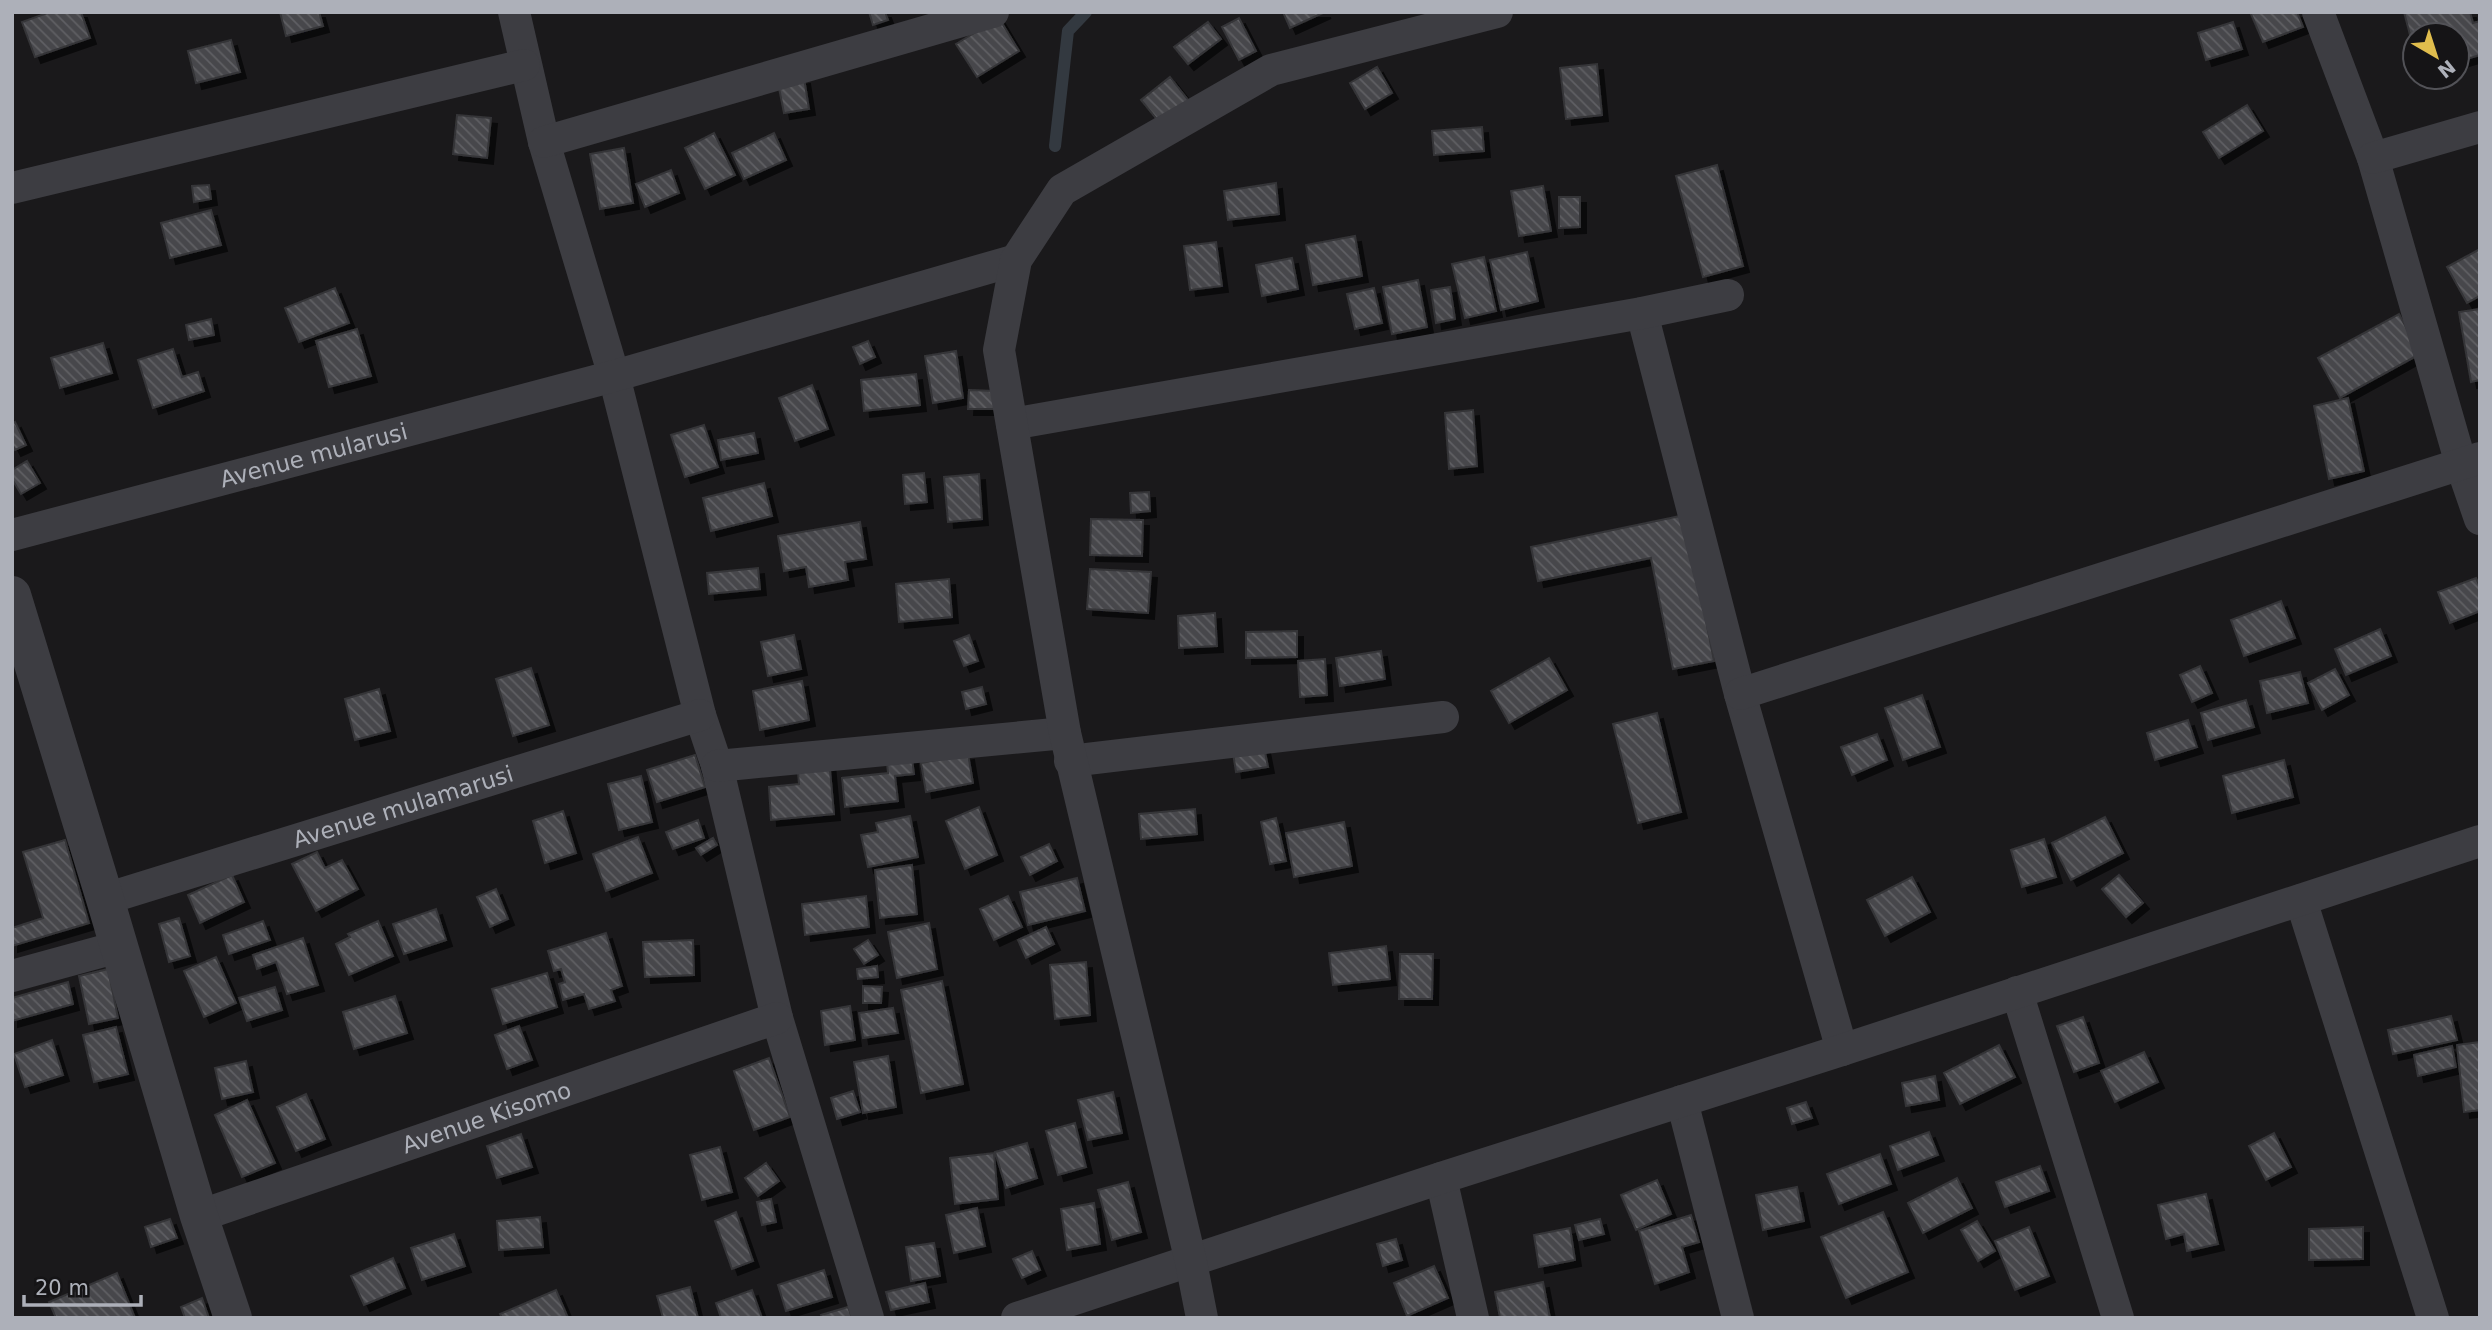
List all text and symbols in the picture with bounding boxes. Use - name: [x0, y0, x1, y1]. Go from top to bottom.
- north arrow: [2401, 21, 2471, 91]
- text: N: [2434, 56, 2460, 83]
- street label: Avenue mularusi: [217, 418, 410, 493]
- street label: Avenue mulamarusi: [290, 761, 516, 853]
- street label: Avenue Kisomo: [399, 1077, 574, 1158]
- scale bar: [24, 1264, 142, 1308]
- text: 20 m: [35, 1276, 89, 1300]

